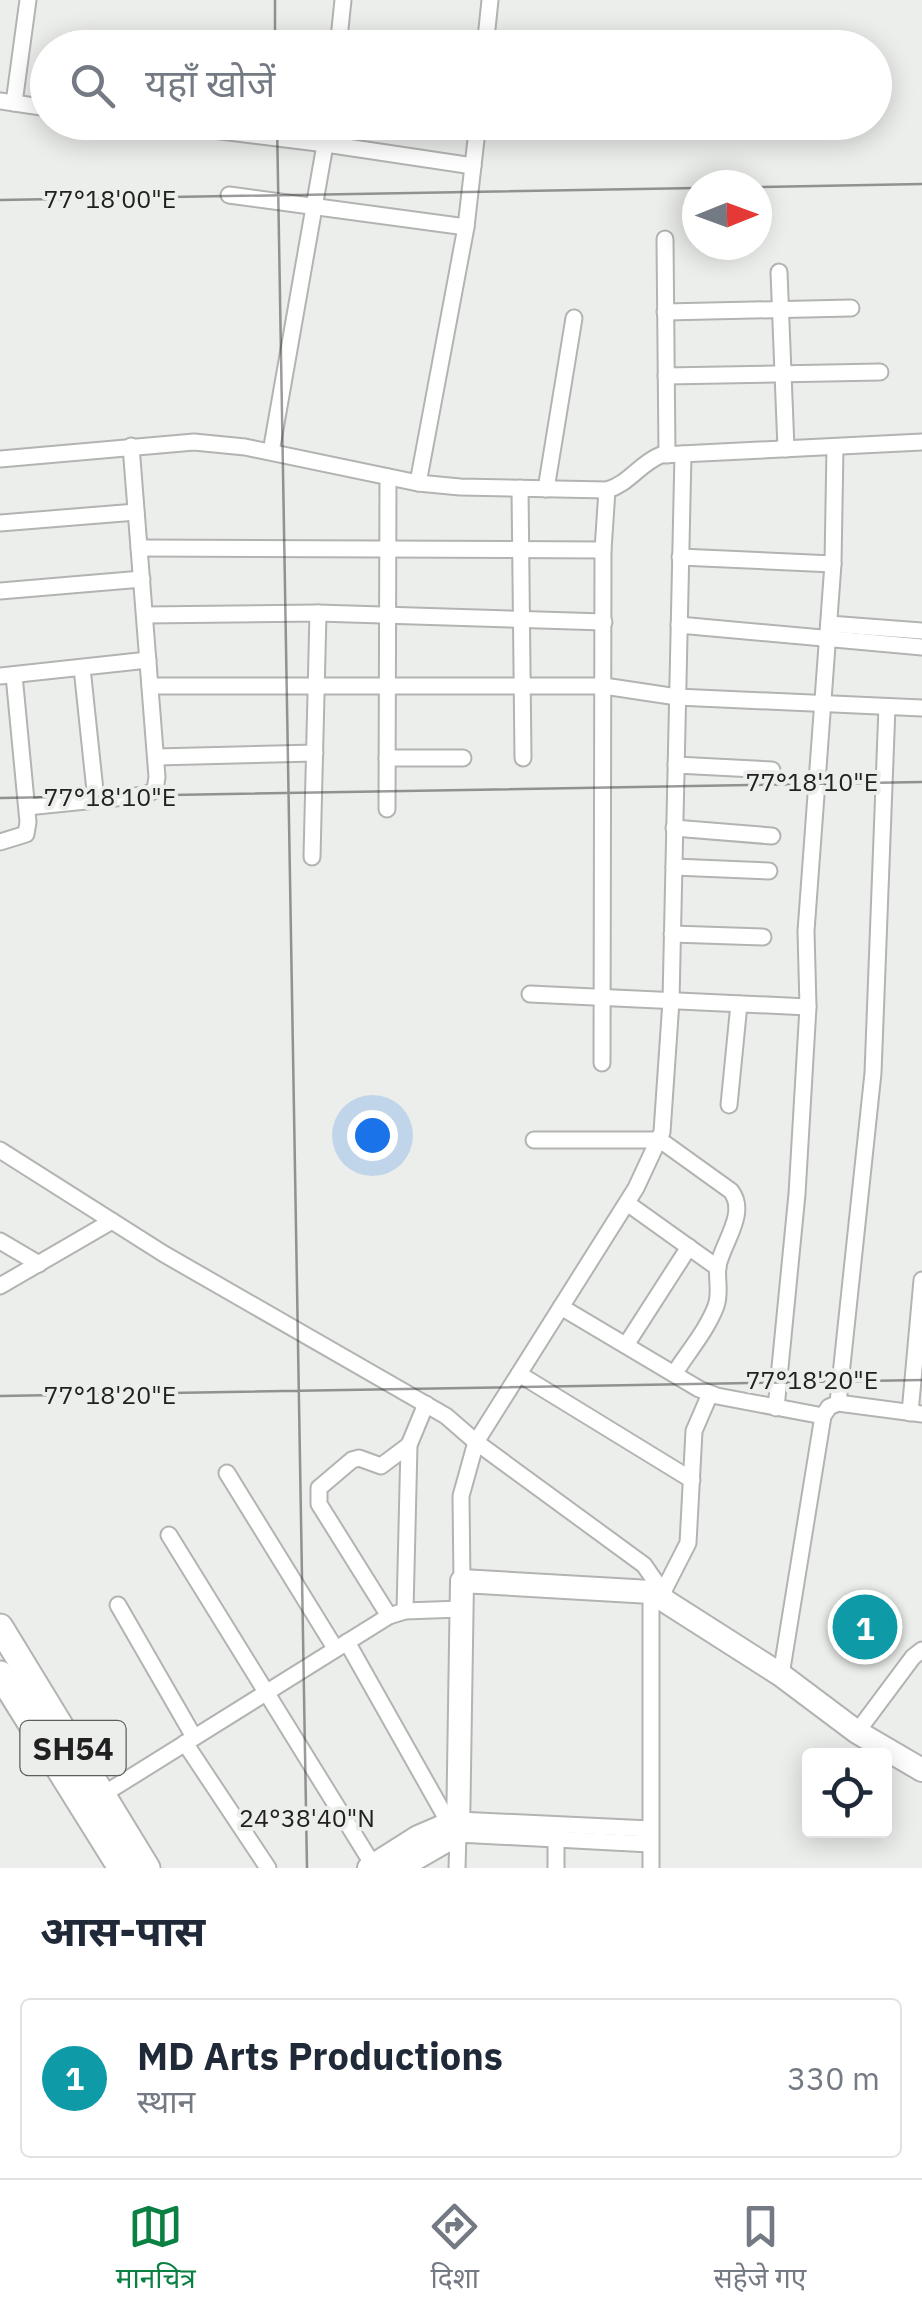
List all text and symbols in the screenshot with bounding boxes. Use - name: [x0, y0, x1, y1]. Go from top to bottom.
- search box: [30, 30, 892, 140]
- icon: search: [65, 58, 120, 113]
- text: यहाँ खोजें: [145, 58, 275, 107]
- north arrow: [682, 170, 772, 260]
- text: 77°18'00"E: [44, 182, 176, 215]
- text: 77°18'10"E: [746, 765, 878, 798]
- text: 77°18'10"E: [44, 780, 176, 813]
- your location: [347, 1110, 398, 1161]
- text: 77°18'20"E: [746, 1363, 878, 1396]
- text: 77°18'20"E: [44, 1378, 176, 1411]
- pin: 1: [832, 1590, 898, 1664]
- road number: SH54: [20, 1721, 126, 1775]
- map controls: [802, 1748, 892, 1838]
- button: locate: [802, 1748, 892, 1838]
- text: 24°38'40"N: [239, 1801, 375, 1834]
- text: आस-पास: [40, 1903, 205, 1958]
- text: MD Arts Productions: [137, 2031, 503, 2080]
- text: 1: [65, 2057, 84, 2099]
- text: 330 m: [787, 2057, 880, 2099]
- text: स्थान: [137, 2080, 195, 2122]
- tab: मानचित्र: [116, 2199, 196, 2299]
- tab: दिशा: [427, 2199, 482, 2299]
- tab: सहेजे गए: [714, 2199, 806, 2299]

